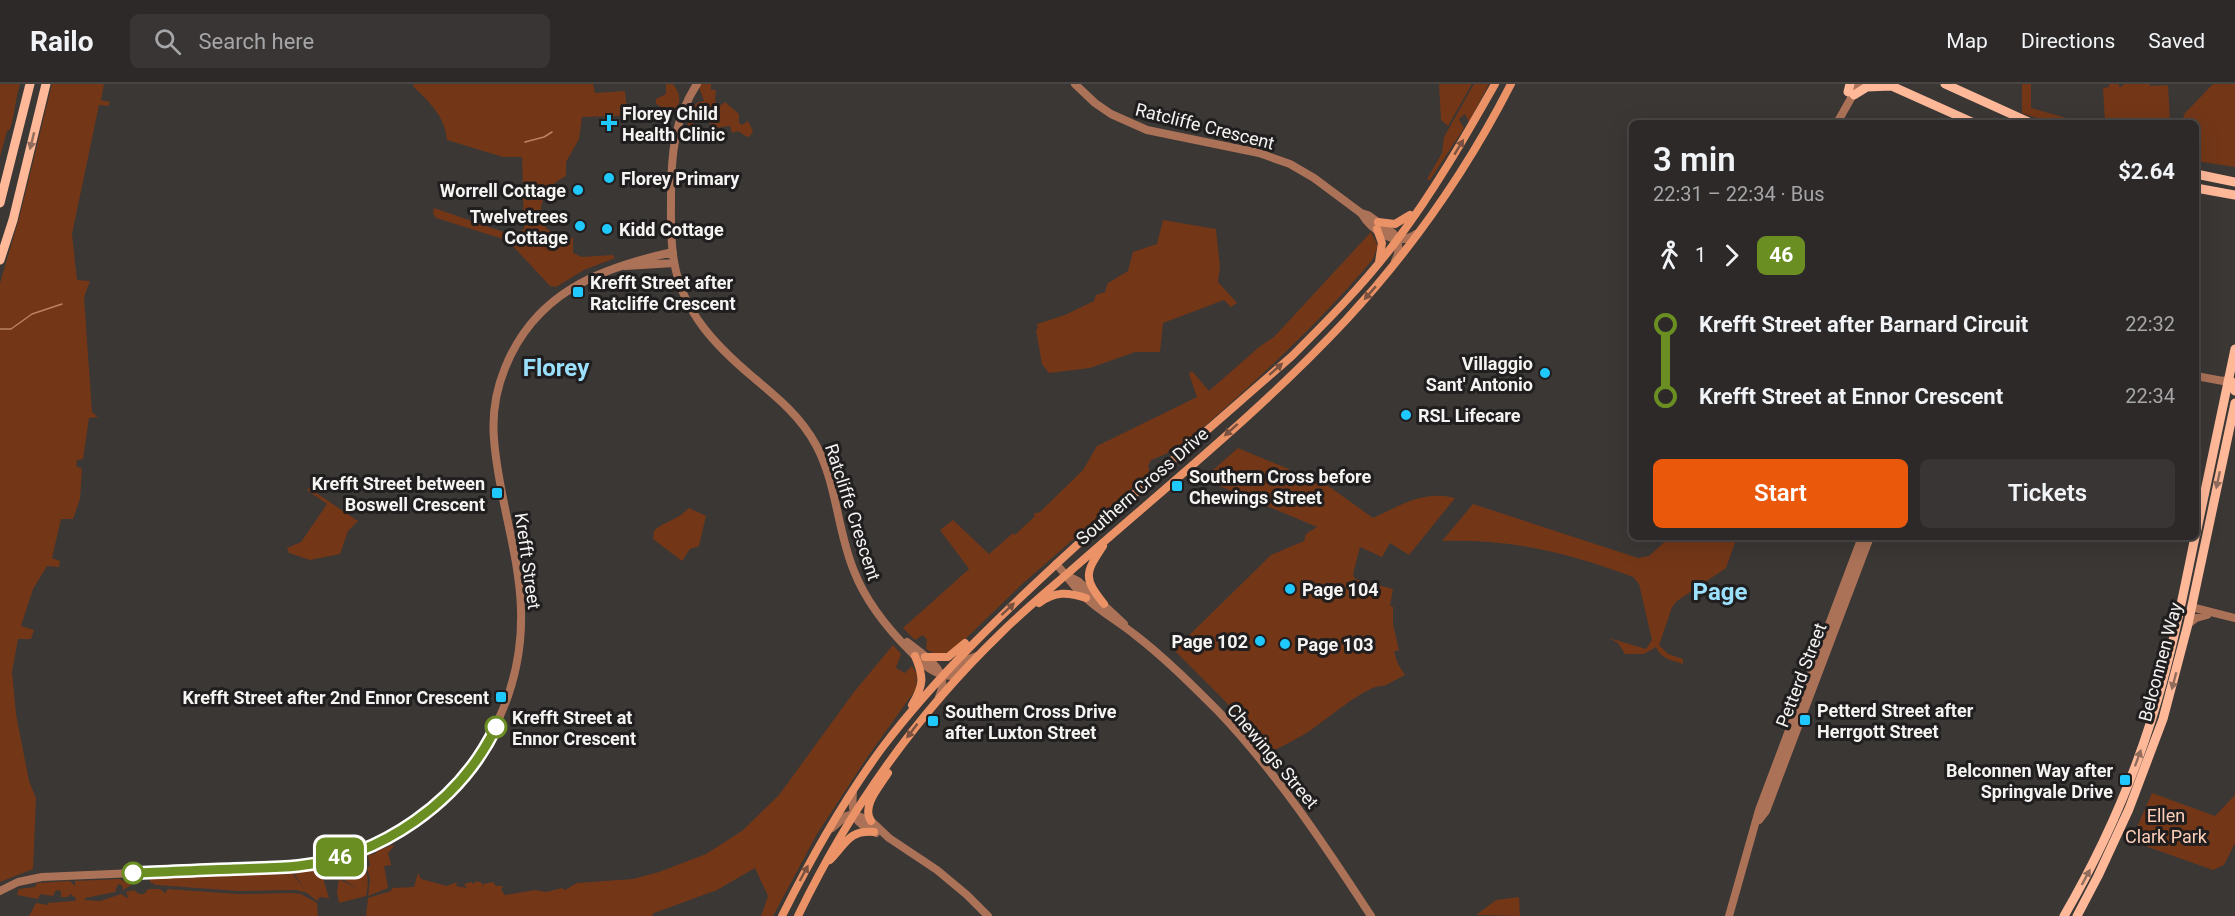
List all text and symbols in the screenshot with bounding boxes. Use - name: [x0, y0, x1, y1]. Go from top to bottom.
- search box: [130, 14, 550, 68]
- text: Railo: [30, 25, 94, 58]
- icon: search: [151, 25, 184, 58]
- text: Search here: [199, 29, 314, 54]
- text: Map: [1946, 29, 1988, 53]
- text: Directions: [2021, 29, 2115, 53]
- text: Saved: [2148, 29, 2205, 53]
- street label: Ratcliffe Crescent: [1133, 99, 1277, 153]
- place label: Florey Child Health Clinic: [622, 103, 725, 145]
- marker: Florey Child Health Clinic: [600, 114, 618, 132]
- one-way arrow: [27, 132, 36, 150]
- one-way arrow: [1454, 138, 1464, 155]
- text: 3 min: [1653, 140, 1736, 179]
- text: $2.64: [2118, 159, 2175, 184]
- place label: Florey Primary: [621, 168, 740, 189]
- marker: Florey Primary: [602, 171, 616, 185]
- place label: Worrell Cottage: [440, 180, 566, 201]
- text: 22:31 – 22:34 · Bus: [1653, 182, 1825, 206]
- marker: Worrell Cottage: [571, 183, 585, 197]
- place label: Twelvetrees Cottage: [470, 206, 568, 248]
- marker: Twelvetrees Cottage: [573, 219, 587, 233]
- place label: Kidd Cottage: [619, 219, 724, 240]
- marker: Kidd Cottage: [600, 222, 614, 236]
- icon: walk: [1653, 239, 1686, 272]
- icon: forward: [1715, 239, 1748, 272]
- text: 1: [1695, 243, 1706, 267]
- text: 46: [1769, 243, 1793, 267]
- place label: Krefft Street after Ratcliffe Crescent: [590, 272, 735, 314]
- marker: Krefft Street after Ratcliffe Crescent: [571, 285, 585, 299]
- one-way arrow: [1364, 285, 1377, 300]
- text: Krefft Street after Barnard Circuit: [1699, 312, 2028, 337]
- text: 22:32: [2125, 312, 2175, 336]
- place label: Villaggio Sant' Antonio: [1426, 353, 1533, 395]
- district label: Florey: [523, 354, 590, 382]
- one-way arrow: [1268, 363, 1283, 376]
- marker: Villaggio Sant' Antonio: [1538, 366, 1552, 380]
- text: Krefft Street at Ennor Crescent: [1699, 384, 2003, 409]
- text: 22:34: [2125, 384, 2175, 408]
- place label: RSL Lifecare: [1418, 405, 1521, 426]
- marker: RSL Lifecare: [1399, 408, 1413, 422]
- one-way arrow: [1224, 422, 1238, 436]
- street label: Southern Cross Drive: [1072, 423, 1212, 549]
- street label: Ratcliffe Crescent: [821, 441, 885, 583]
- button: Start: [1653, 459, 1908, 528]
- button: Tickets: [1920, 459, 2175, 528]
- place label: Southern Cross before Chewings Street: [1189, 466, 1371, 508]
- one-way arrow: [2213, 471, 2223, 490]
- place label: Krefft Street between Boswell Crescent: [312, 473, 485, 515]
- marker: Southern Cross before Chewings Street: [1170, 479, 1184, 493]
- marker: Krefft Street between Boswell Crescent: [490, 486, 504, 500]
- street label: Krefft Street: [511, 511, 545, 611]
- district label: Page: [1693, 578, 1747, 606]
- place label: Page 104: [1302, 579, 1379, 600]
- marker: Page 104: [1283, 582, 1297, 596]
- street label: Belconnen Way: [2134, 600, 2186, 724]
- one-way arrow: [1001, 602, 1015, 616]
- street label: Petterd Street: [1771, 620, 1831, 730]
- place label: Page 102: [1171, 631, 1248, 652]
- marker: Page 102: [1253, 634, 1267, 648]
- place label: Page 103: [1297, 634, 1374, 655]
- marker: Page 103: [1278, 637, 1292, 651]
- one-way arrow: [2169, 672, 2178, 690]
- place label: Krefft Street after 2nd Ennor Crescent: [182, 687, 489, 708]
- marker: Krefft Street after 2nd Ennor Crescent: [494, 690, 508, 704]
- street label: Chewings Street: [1223, 699, 1323, 813]
- place label: Petterd Street after Herrgott Street: [1817, 700, 1974, 742]
- place label: Southern Cross Drive after Luxton Street: [945, 701, 1117, 743]
- place label: Krefft Street at Ennor Crescent: [512, 707, 636, 749]
- marker: Petterd Street after Herrgott Street: [1798, 713, 1812, 727]
- marker: Southern Cross Drive after Luxton Street: [926, 714, 940, 728]
- marker: Krefft Street at Ennor Crescent: [485, 716, 507, 738]
- one-way arrow: [906, 723, 918, 739]
- one-way arrow: [2134, 748, 2144, 766]
- place label: Belconnen Way after Springvale Drive: [1946, 760, 2113, 802]
- marker: Belconnen Way after Springvale Drive: [2118, 773, 2132, 787]
- park label: Ellen Clark Park: [2125, 805, 2208, 847]
- line badge: 46: [313, 838, 367, 876]
- text: 46: [328, 845, 352, 869]
- unlabelled marker: [122, 862, 144, 884]
- one-way arrow: [799, 865, 809, 882]
- one-way arrow: [2081, 869, 2090, 886]

